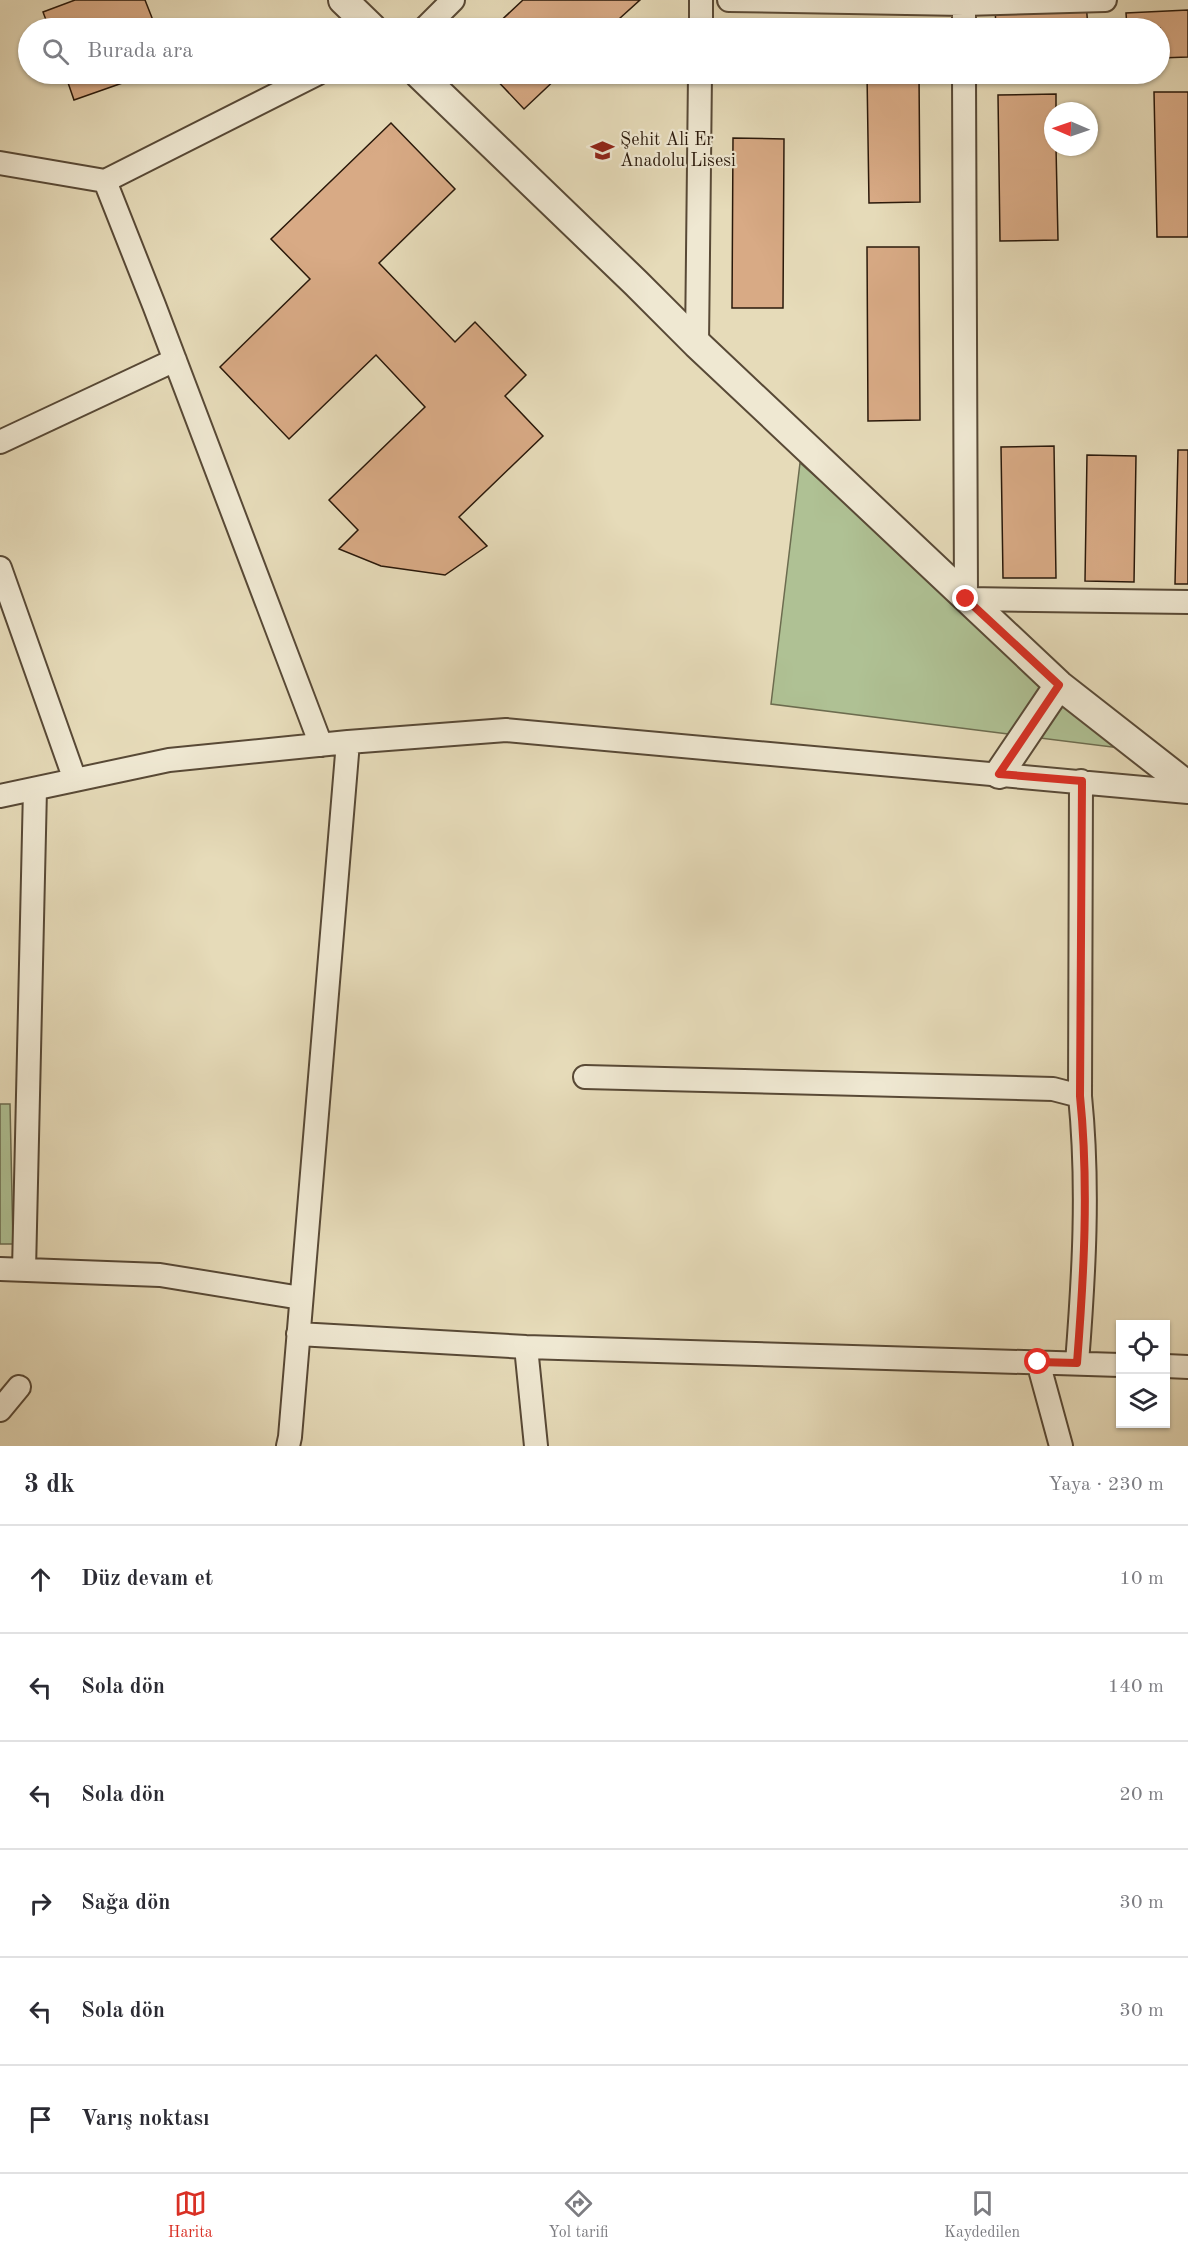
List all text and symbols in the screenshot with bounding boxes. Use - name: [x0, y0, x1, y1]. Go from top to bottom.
- search box: [18, 18, 1170, 84]
- icon: search: [39, 35, 72, 68]
- text: Burada ara: [87, 40, 193, 62]
- north arrow: [1044, 102, 1098, 156]
- place label: Şehit Ali Er Anadolu Lisesi: [620, 131, 736, 170]
- school or university icon: Şehit Ali Er Anadolu Lisesi: [589, 137, 615, 163]
- route end: [952, 585, 978, 611]
- map controls: [1116, 1320, 1170, 1428]
- button: locate: [1116, 1320, 1170, 1374]
- route start: [1024, 1348, 1050, 1374]
- button: layers: [1116, 1374, 1170, 1428]
- text: 3 dk: [24, 1472, 75, 1498]
- text: Yaya · 230 m: [1048, 1475, 1164, 1495]
- icon: ahead: [24, 1563, 57, 1596]
- text: Düz devam et: [81, 1568, 213, 1590]
- text: 10 m: [1119, 1569, 1164, 1589]
- icon: left: [24, 1671, 57, 1704]
- text: Sola dön: [81, 1676, 165, 1698]
- text: 140 m: [1108, 1677, 1164, 1697]
- icon: left: [24, 1779, 57, 1812]
- text: Sola dön: [81, 1784, 165, 1806]
- text: 20 m: [1119, 1785, 1164, 1805]
- icon: right: [24, 1887, 57, 1920]
- text: Sağa dön: [81, 1892, 171, 1914]
- text: 30 m: [1119, 1893, 1164, 1913]
- icon: left: [24, 1995, 57, 2028]
- text: Sola dön: [81, 2000, 165, 2022]
- text: 30 m: [1119, 2001, 1164, 2021]
- icon: arrive: [24, 2103, 57, 2136]
- text: Varış noktası: [81, 2108, 210, 2130]
- tab: Harita: [168, 2187, 213, 2243]
- tab: Yol tarifi: [548, 2187, 608, 2243]
- tab: Kaydedilen: [944, 2187, 1020, 2243]

